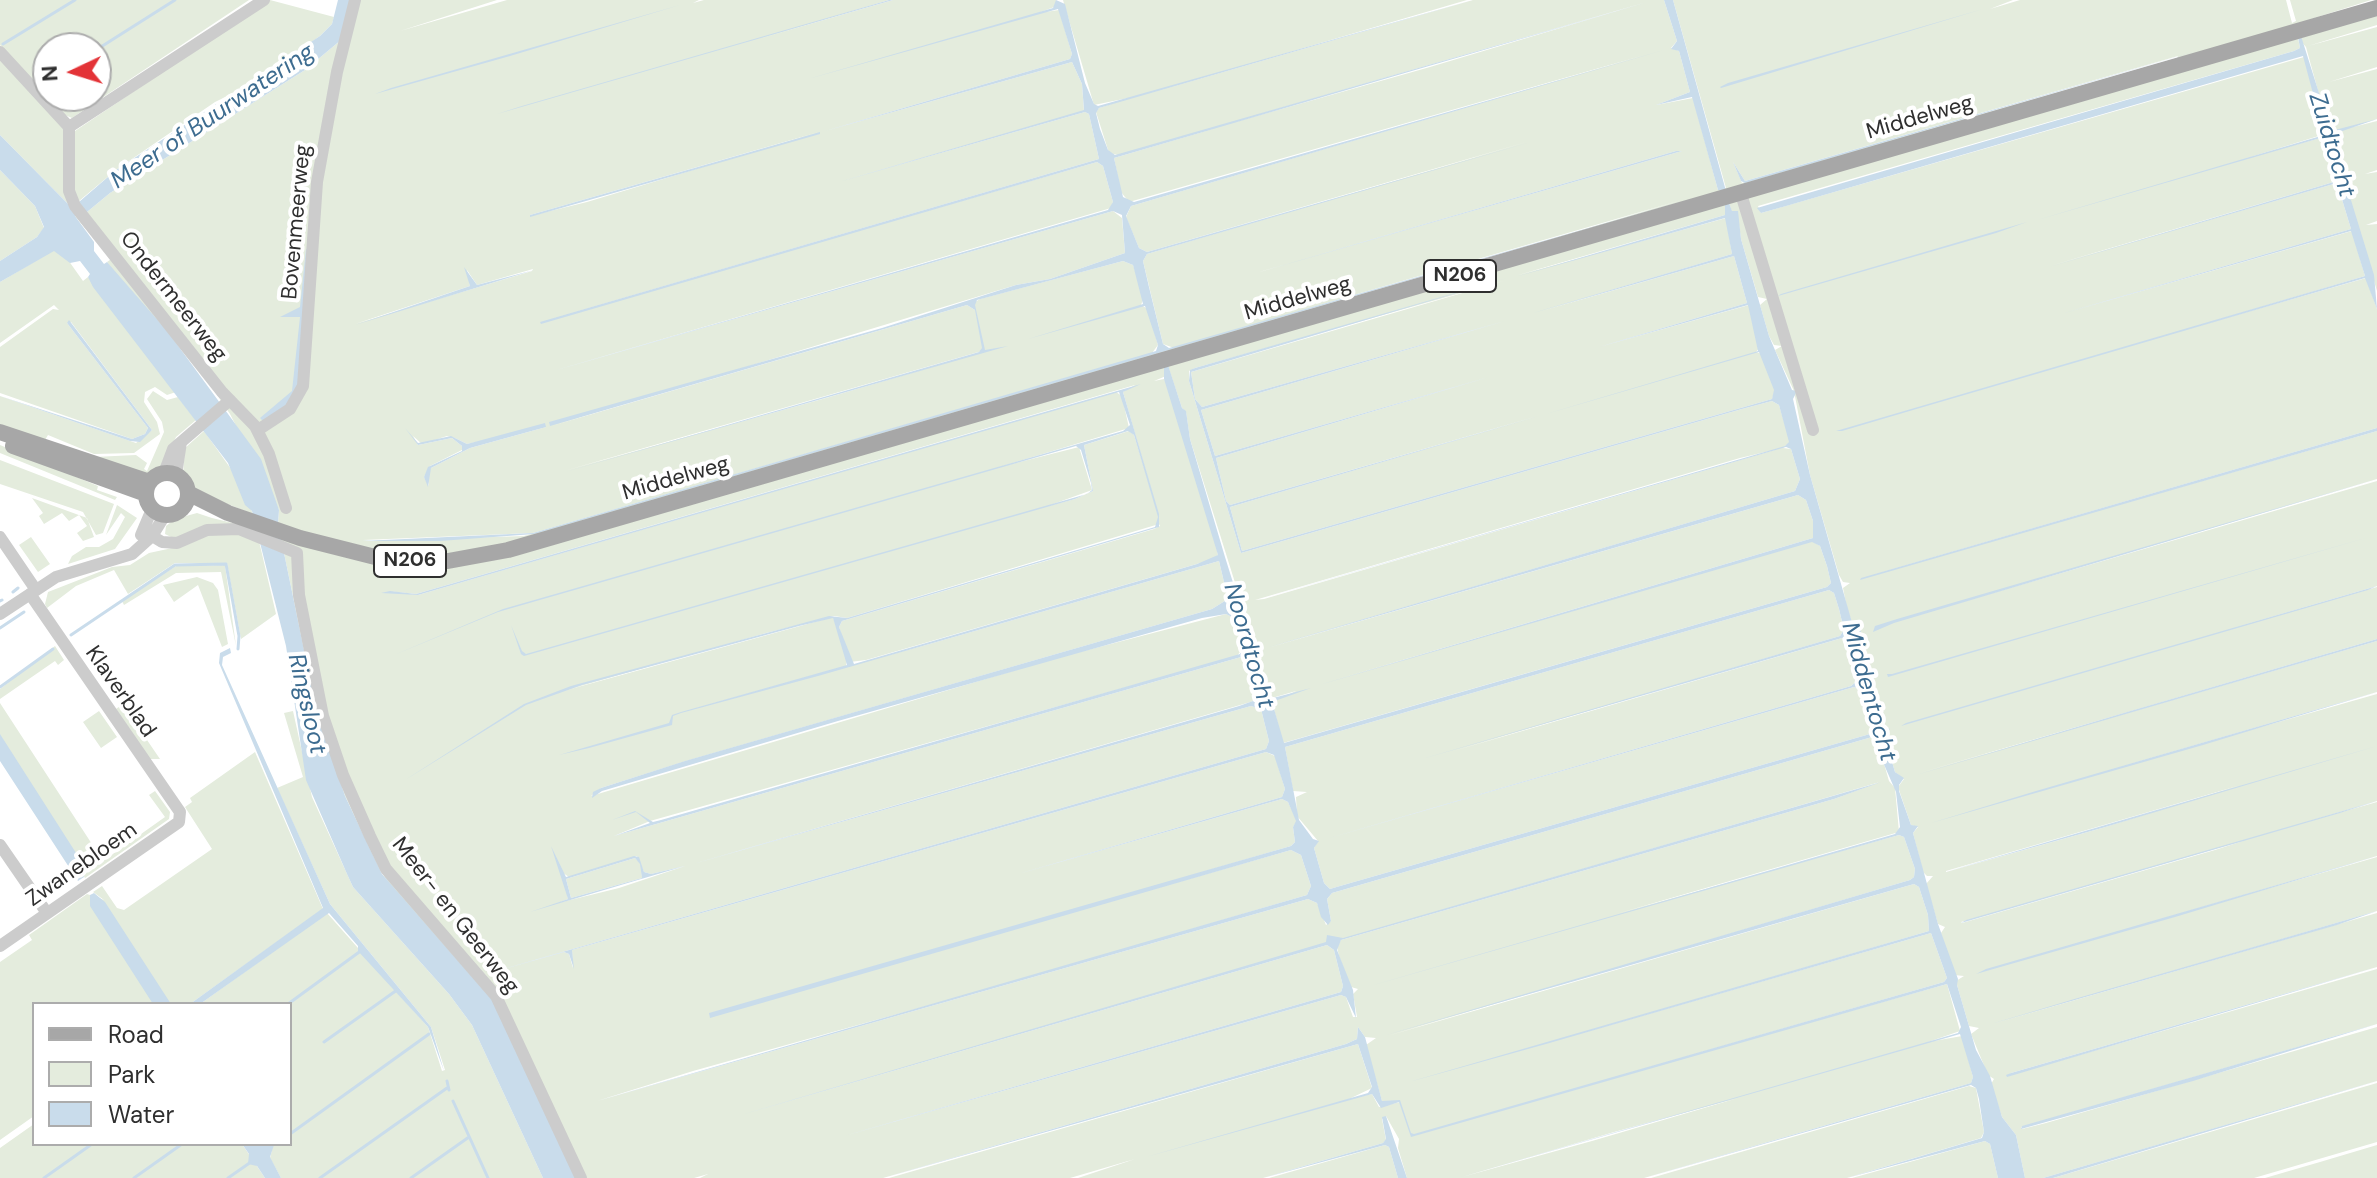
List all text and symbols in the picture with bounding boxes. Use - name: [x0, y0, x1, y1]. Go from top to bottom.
- north arrow: [32, 32, 112, 112]
- water label: Meer of Buurwatering: [106, 38, 320, 196]
- text: N: [35, 65, 65, 83]
- water label: Zuidtocht: [2302, 89, 2360, 201]
- street label: Middelweg: [1864, 90, 1976, 146]
- street label: Bovenmeerweg: [277, 143, 317, 301]
- street label: Ondermeerweg: [114, 227, 232, 367]
- road number: N206: [1424, 260, 1496, 292]
- street label: Middelweg: [1242, 271, 1354, 327]
- street label: Middelweg: [620, 451, 732, 507]
- road number: N206: [374, 545, 446, 577]
- water label: Noordtocht: [1216, 580, 1280, 712]
- water label: Middentocht: [1834, 619, 1902, 765]
- street label: Klaverblad: [79, 641, 161, 743]
- water label: Ringsloot: [280, 651, 332, 757]
- street label: Zwanebloem: [22, 817, 142, 913]
- street label: Meer- en Geerweg: [386, 833, 524, 999]
- legend: [32, 1002, 292, 1146]
- text: Road: [108, 1019, 164, 1050]
- text: Park: [108, 1059, 155, 1090]
- text: Water: [108, 1099, 174, 1130]

